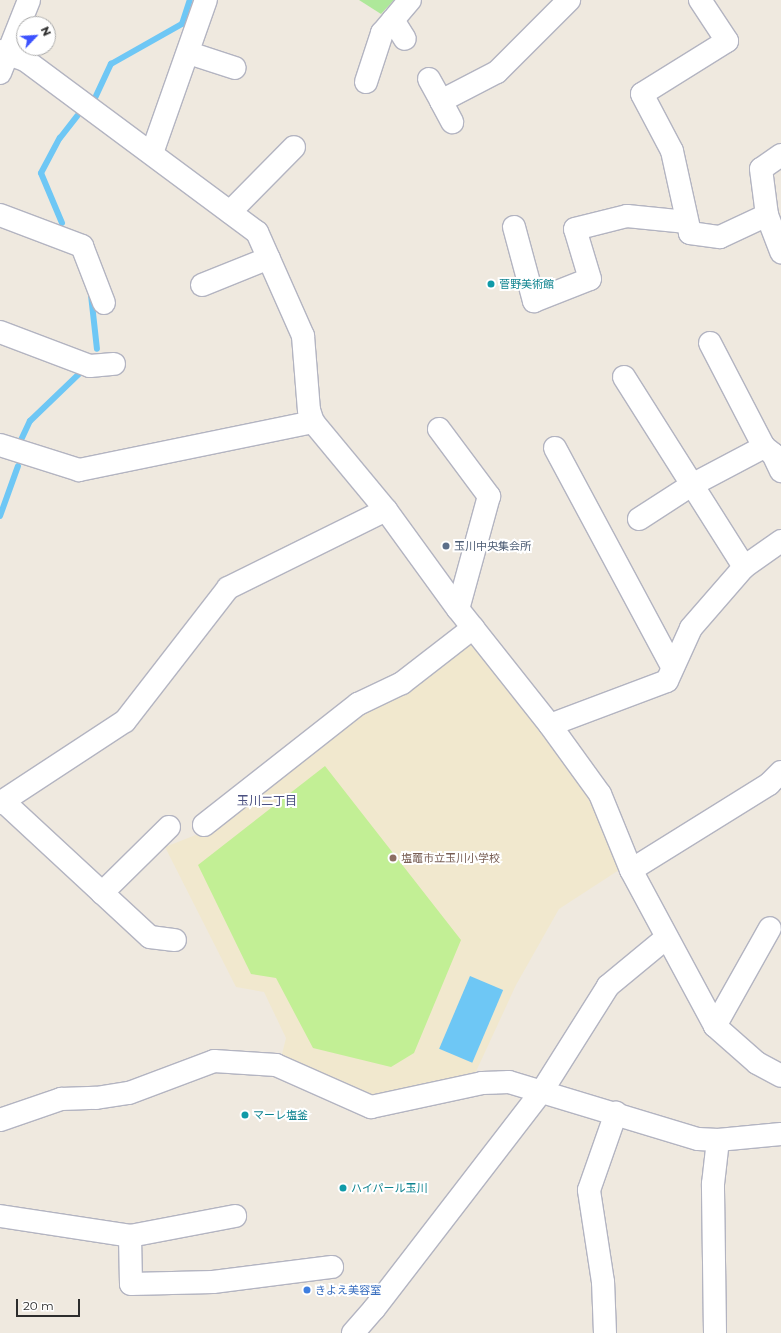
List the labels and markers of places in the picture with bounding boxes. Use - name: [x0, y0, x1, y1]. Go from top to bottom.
- place label: 菅野美術館: [499, 277, 554, 291]
- marker: 菅野美術館: [486, 279, 496, 289]
- place label: 玉川中央集会所: [454, 539, 531, 553]
- marker: 玉川中央集会所: [441, 541, 451, 551]
- place label: 塩竈市立玉川小学校: [401, 851, 500, 865]
- marker: 塩竈市立玉川小学校: [388, 853, 398, 863]
- place label: マーレ塩釜: [253, 1108, 308, 1122]
- marker: マーレ塩釜: [240, 1110, 250, 1120]
- place label: ハイパール玉川: [351, 1181, 428, 1195]
- marker: ハイパール玉川: [338, 1183, 348, 1193]
- place label: きよえ美容室: [315, 1283, 381, 1297]
- marker: きよえ美容室: [302, 1285, 312, 1295]

